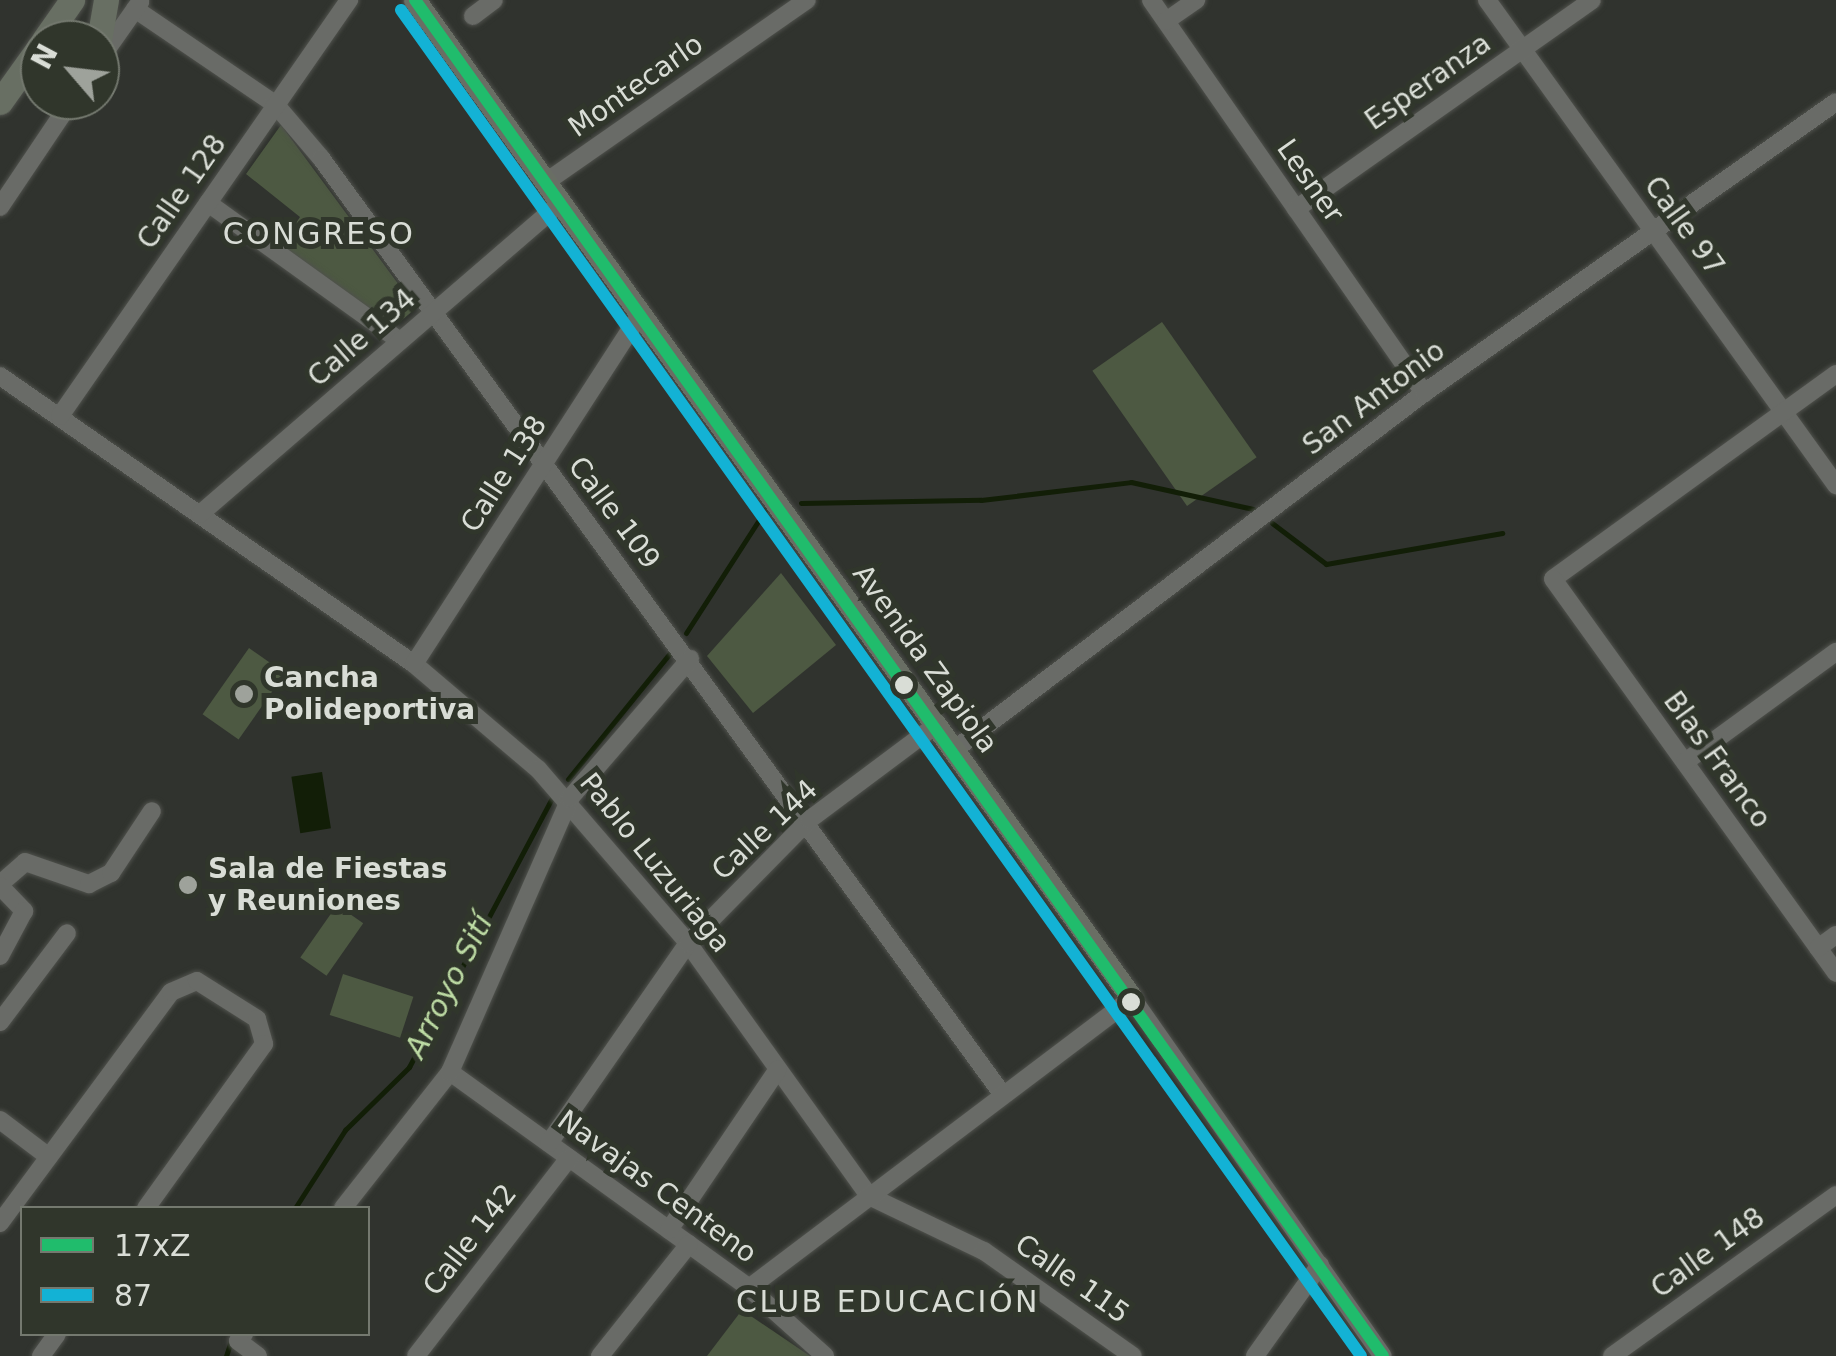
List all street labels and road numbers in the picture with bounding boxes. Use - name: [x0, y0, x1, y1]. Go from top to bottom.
- street label: Esperanza: [1359, 26, 1497, 138]
- street label: Montecarlo: [562, 27, 710, 145]
- street label: Calle 128: [130, 128, 234, 256]
- street label: Lesner: [1269, 133, 1351, 229]
- street label: Calle 97: [1637, 170, 1731, 282]
- street label: Calle 134: [301, 282, 423, 394]
- street label: San Antonio: [1296, 334, 1452, 462]
- street label: Calle 138: [454, 410, 554, 538]
- street label: Calle 109: [561, 450, 667, 576]
- street label: Avenida Zapiola: [845, 558, 1005, 760]
- street label: Blas Franco: [1656, 685, 1778, 835]
- street label: Pablo Luzuriaga: [572, 767, 738, 959]
- street label: Calle 144: [705, 773, 825, 887]
- street label: Navajas Centeno: [551, 1104, 763, 1270]
- street label: Calle 142: [416, 1178, 524, 1302]
- street label: Calle 148: [1645, 1201, 1771, 1305]
- street label: Calle 115: [1008, 1227, 1136, 1331]

